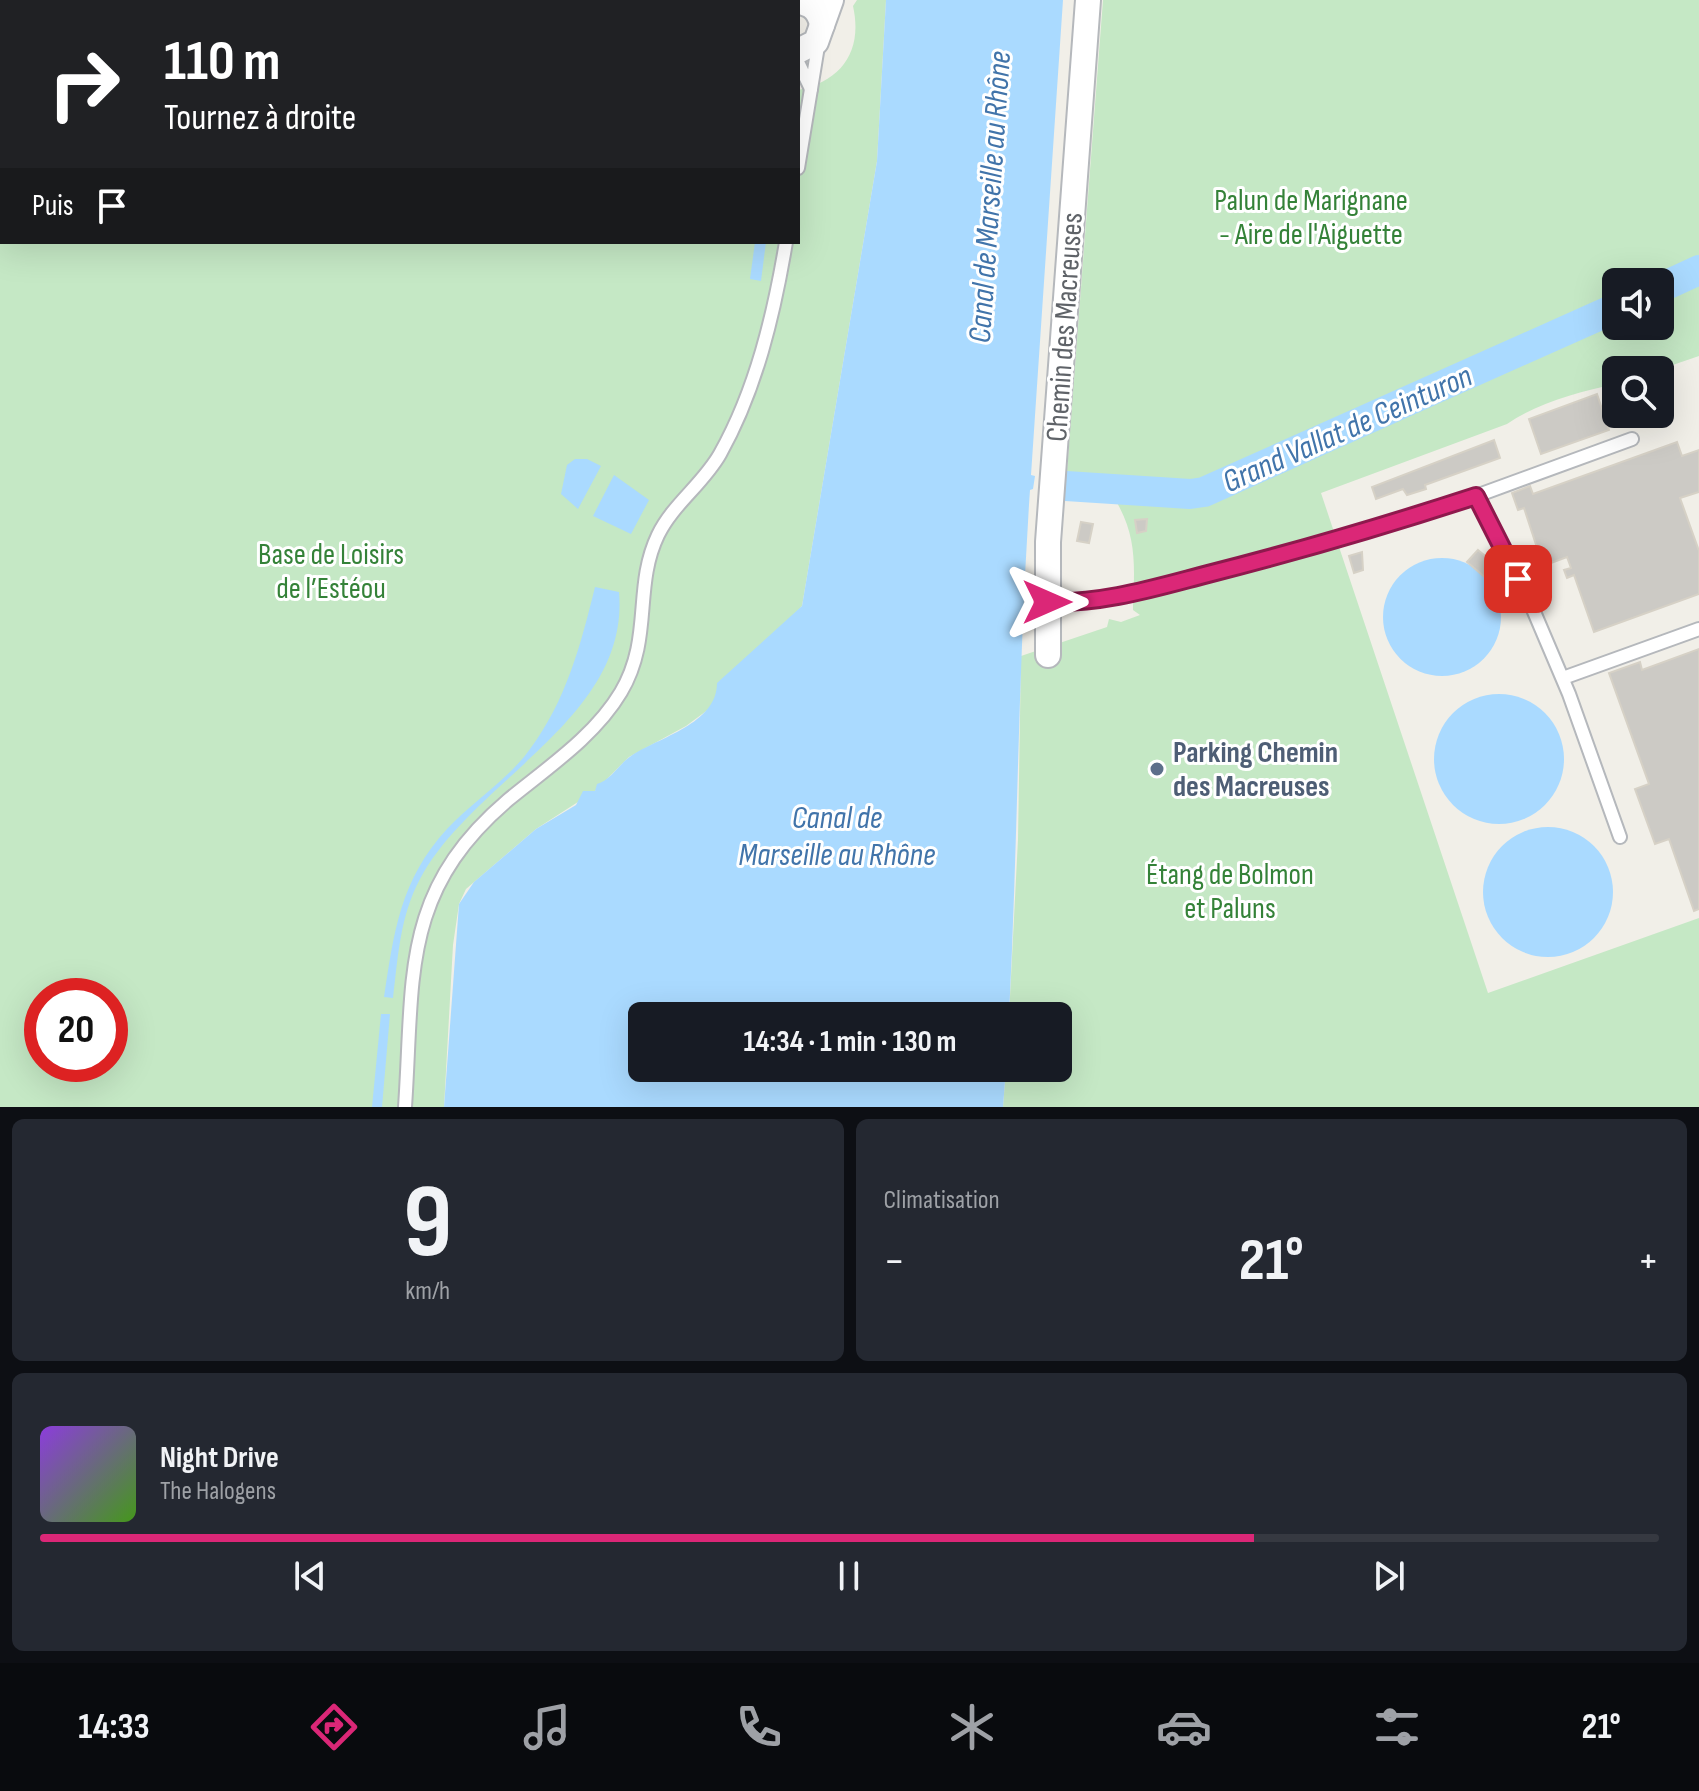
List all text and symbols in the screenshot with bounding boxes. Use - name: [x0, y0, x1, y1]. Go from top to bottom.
- text: 110 m: [164, 29, 280, 96]
- icon: right: [32, 32, 136, 136]
- water label: Canal de Marseille au Rhône: [961, 50, 1020, 344]
- text: Tournez à droite: [164, 97, 356, 140]
- park label: Palun de Marignane - Aire de l'Aiguette: [1214, 183, 1408, 253]
- icon: arrive: [90, 184, 134, 228]
- text: Puis: [32, 188, 74, 224]
- street label: Chemin des Macreuses: [1039, 211, 1091, 443]
- map controls: [1602, 268, 1674, 428]
- button: sound: [1602, 268, 1674, 340]
- button: search: [1602, 356, 1674, 428]
- water label: Grand Vallat de Ceinturon: [1217, 357, 1478, 502]
- park label: Base de Loisirs de l’Estéou: [258, 537, 404, 607]
- pin: [1484, 545, 1552, 613]
- icon: arrive: [1496, 557, 1540, 601]
- position arrow: [1005, 560, 1089, 644]
- place label: Parking Chemin des Macreuses: [1173, 735, 1338, 805]
- marker: Parking Chemin des Macreuses: [1148, 760, 1166, 778]
- water label: Canal de Marseille au Rhône: [739, 799, 935, 875]
- park label: Étang de Bolmon et Paluns: [1146, 857, 1314, 927]
- speed limit sign: 20: [24, 978, 128, 1082]
- text: 14:34 · 1 min · 130 m: [744, 1024, 956, 1060]
- text: 9: [403, 1161, 452, 1286]
- text: Climatisation: [884, 1185, 1000, 1216]
- text: 21°: [1239, 1225, 1304, 1297]
- text: −: [884, 1235, 905, 1288]
- text: +: [1637, 1235, 1659, 1288]
- text: km/h: [405, 1276, 450, 1307]
- text: Night Drive: [160, 1440, 279, 1476]
- text: The Halogens: [160, 1476, 276, 1507]
- icon: previous: [288, 1554, 332, 1598]
- icon: pause: [827, 1554, 871, 1598]
- icon: next: [1367, 1554, 1411, 1598]
- icon: directions: [306, 1699, 362, 1755]
- icon: music: [519, 1699, 575, 1755]
- icon: phone: [731, 1699, 787, 1755]
- icon: climate: [944, 1699, 1000, 1755]
- icon: car: [1156, 1699, 1212, 1755]
- icon: filters: [1369, 1699, 1425, 1755]
- text: 14:33: [78, 1706, 150, 1749]
- text: 21°: [1582, 1706, 1621, 1749]

